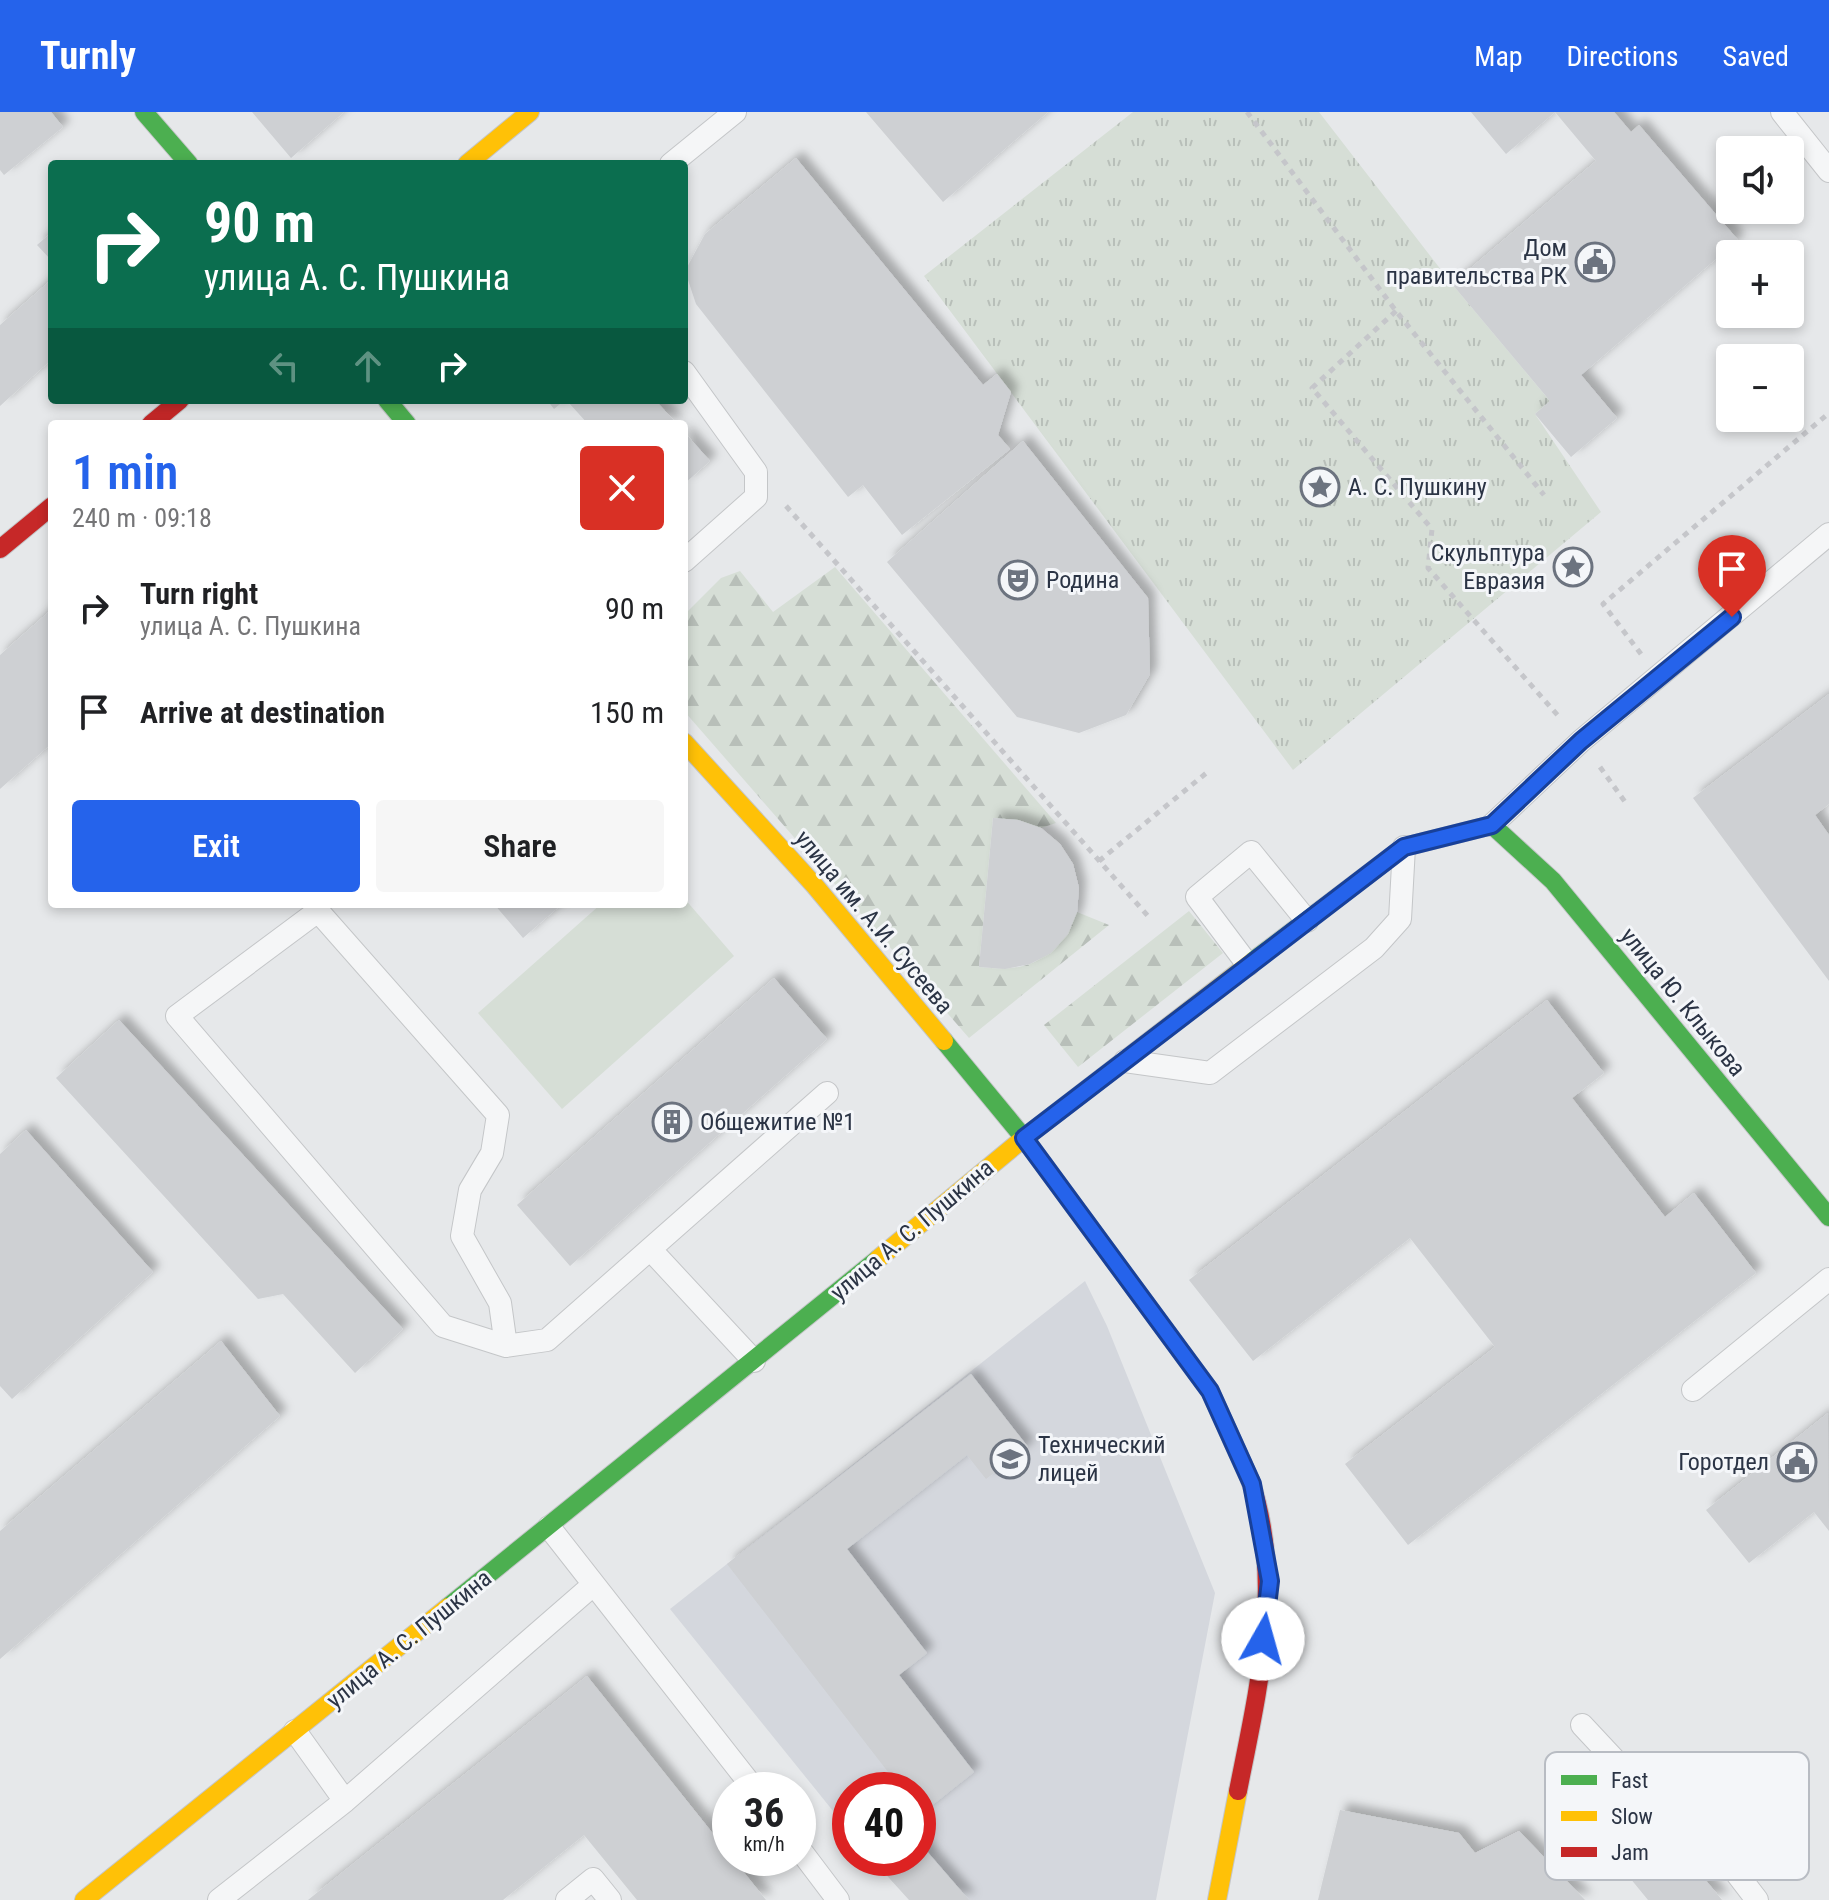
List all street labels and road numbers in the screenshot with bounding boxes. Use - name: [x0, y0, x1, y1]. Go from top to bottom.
- street label: улица им. А.И. Сусеева: [789, 825, 959, 1019]
- street label: улица Ю. Клыкова: [1615, 922, 1751, 1082]
- street label: улица А. С. Пушкина: [825, 1154, 999, 1306]
- street label: улица А. С. Пушкина: [321, 1564, 497, 1714]

